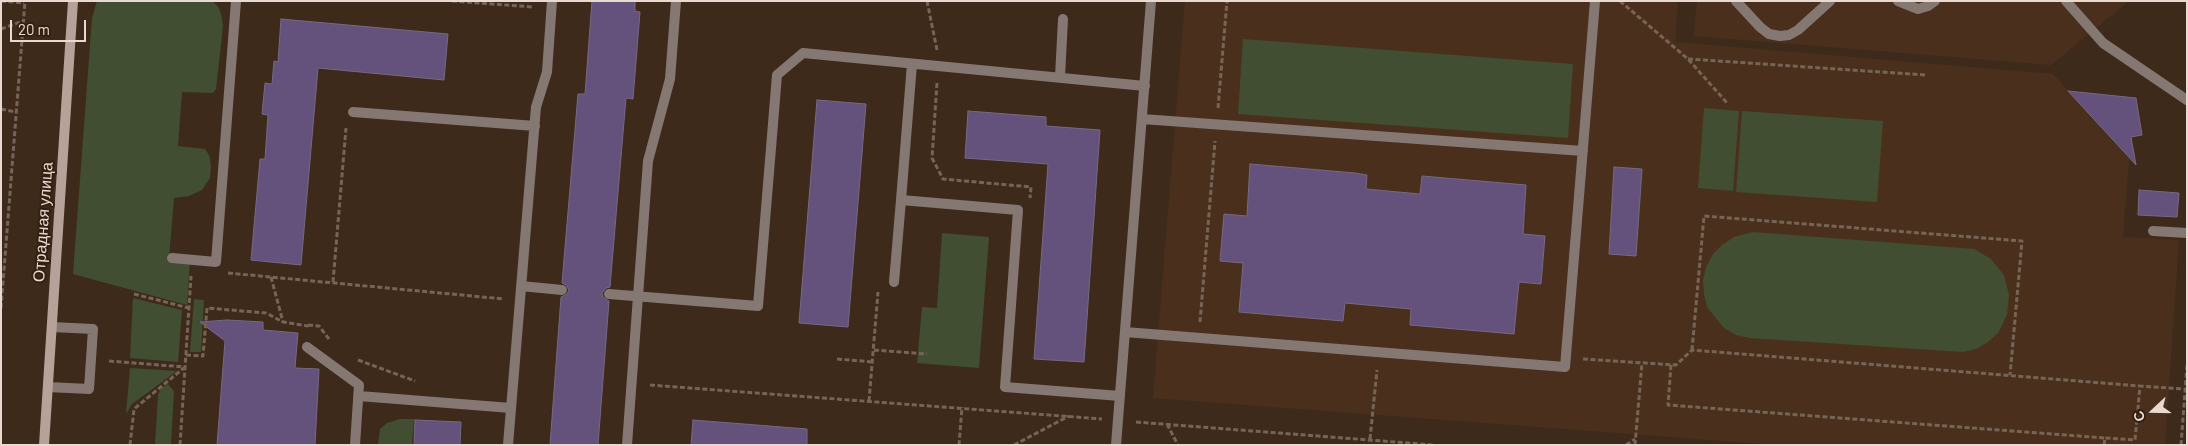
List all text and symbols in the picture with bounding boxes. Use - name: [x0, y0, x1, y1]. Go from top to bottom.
- scale bar: [12, 10, 89, 42]
- text: 20 m: [18, 20, 50, 38]
- street label: Отрадная улица: [29, 161, 57, 283]
- north arrow: [2128, 386, 2178, 436]
- text: С: [2129, 409, 2148, 424]

